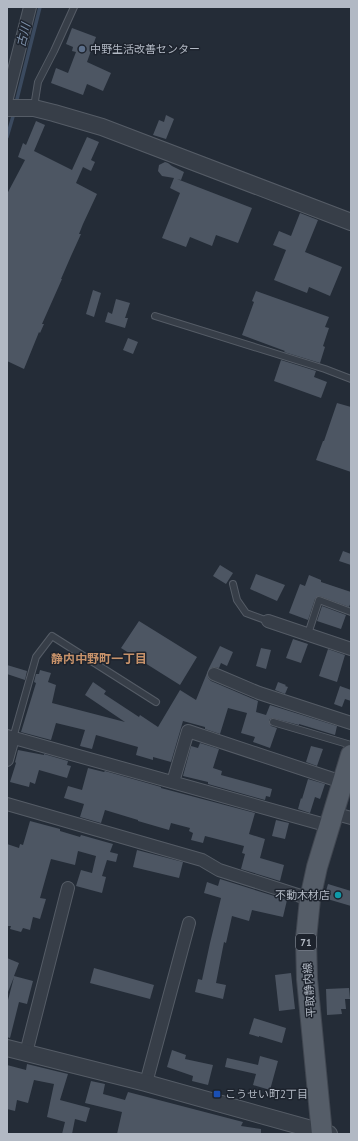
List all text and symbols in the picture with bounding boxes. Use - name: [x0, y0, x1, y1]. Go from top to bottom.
- water label: 古川: [13, 20, 34, 48]
- place label: 中野生活改善センター: [90, 42, 200, 56]
- marker: 中野生活改善センター: [77, 44, 87, 54]
- district label: 静内中野町一丁目: [51, 651, 147, 666]
- place label: 不動木材店: [275, 888, 330, 902]
- marker: 不動木材店: [333, 890, 343, 900]
- road number: 71: [296, 934, 316, 950]
- street label: 平取静内線: [300, 962, 318, 1018]
- place label: こうせい町2丁目: [225, 1087, 308, 1101]
- marker: こうせい町2丁目: [212, 1089, 222, 1099]

